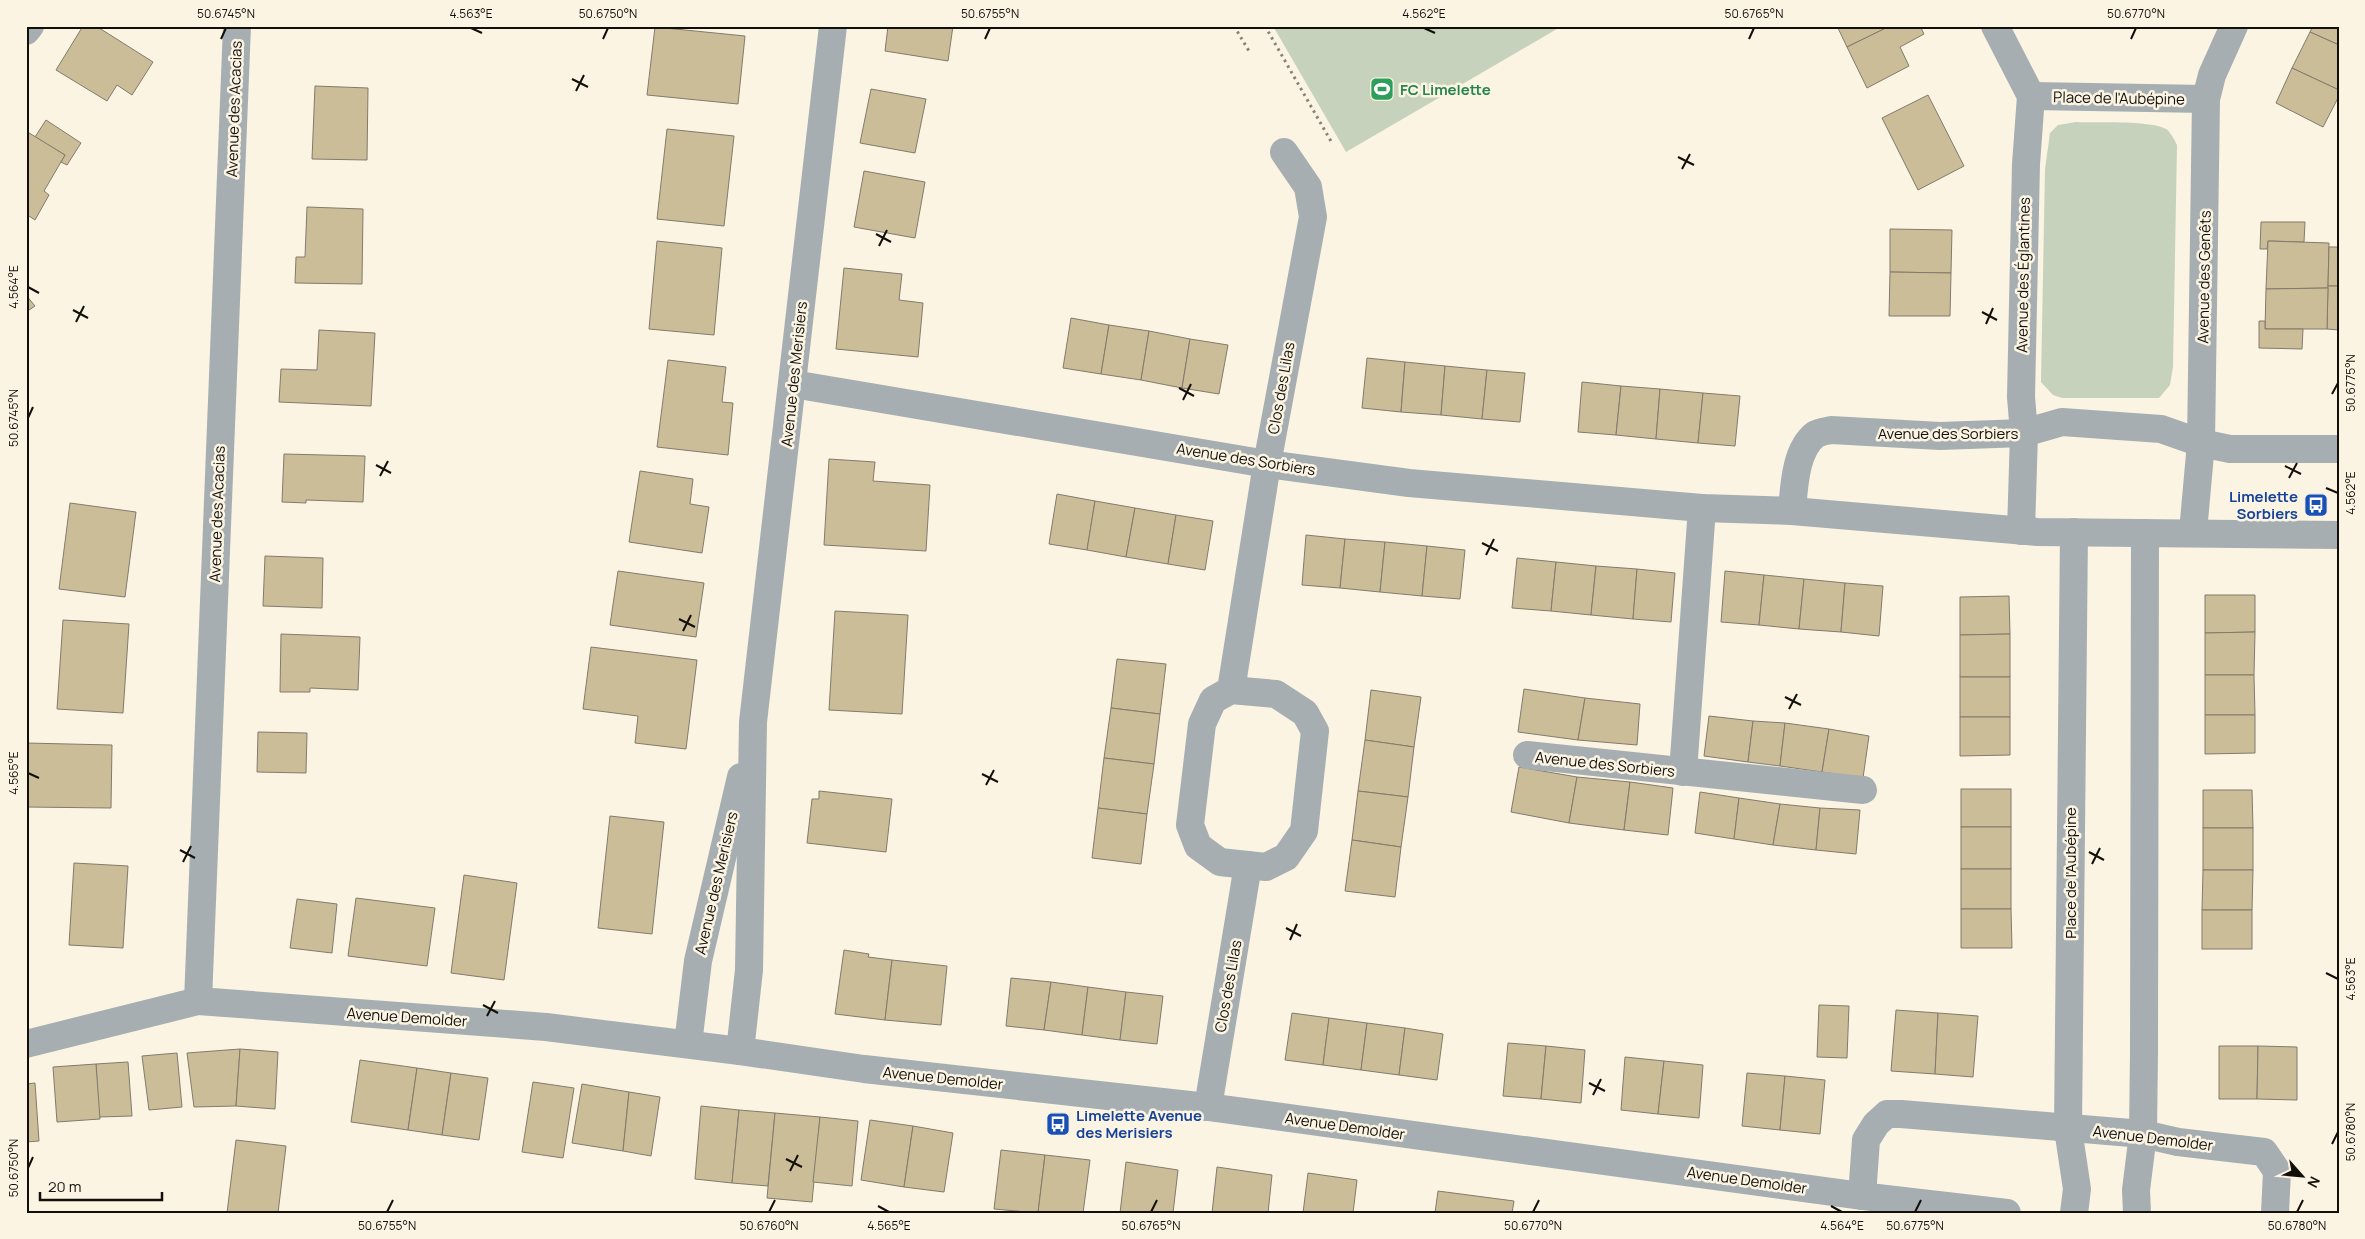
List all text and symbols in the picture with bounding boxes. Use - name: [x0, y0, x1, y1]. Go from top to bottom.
- text: 50.6745°N: [197, 5, 255, 22]
- text: 4.563°E: [449, 5, 493, 22]
- text: 50.6750°N: [579, 5, 637, 22]
- text: 50.6755°N: [961, 5, 1019, 22]
- text: 4.562°E: [1402, 5, 1446, 22]
- text: 50.6765°N: [1725, 5, 1783, 22]
- text: 50.6770°N: [2107, 5, 2165, 22]
- street label: Avenue des Acacias: [221, 40, 247, 178]
- sports icon: FC Limelette: [1369, 76, 1395, 102]
- place label: FC Limelette: [1400, 79, 1491, 100]
- street label: Place de l'Aubépine: [2053, 86, 2185, 110]
- street label: Avenue des Églantines: [2011, 197, 2035, 353]
- street label: Avenue des Genêts: [2192, 210, 2216, 344]
- text: 4.564°E: [5, 265, 22, 309]
- street label: Avenue des Merisiers: [776, 300, 812, 448]
- street label: Clos des Lilas: [1263, 340, 1299, 436]
- text: 50.6775°N: [2342, 354, 2359, 412]
- text: 50.6745°N: [5, 389, 22, 447]
- street label: Avenue des Sorbiers: [1878, 423, 2018, 444]
- street label: Avenue des Sorbiers: [1175, 438, 1317, 480]
- street label: Avenue des Acacias: [204, 445, 230, 583]
- text: 4.562°E: [2342, 471, 2359, 515]
- place label: Limelette Sorbiers: [2229, 486, 2298, 524]
- bus stop icon: Limelette Sorbiers: [2303, 492, 2329, 518]
- street label: Avenue des Sorbiers: [1534, 746, 1676, 782]
- text: 4.565°E: [5, 751, 22, 795]
- street label: Place de l'Aubépine: [2060, 807, 2081, 939]
- street label: Avenue des Merisiers: [689, 809, 743, 957]
- street label: Clos des Lilas: [1210, 938, 1246, 1034]
- text: 4.563°E: [2342, 957, 2359, 1001]
- street label: Avenue Demolder: [346, 1002, 469, 1032]
- street label: Avenue Demolder: [882, 1061, 1005, 1095]
- text: 50.6780°N: [2342, 1103, 2359, 1161]
- place label: Limelette Avenue des Merisiers: [1076, 1105, 1202, 1143]
- street label: Avenue Demolder: [1284, 1107, 1407, 1145]
- bus stop icon: Limelette Avenue des Merisiers: [1045, 1111, 1071, 1137]
- street label: Avenue Demolder: [2092, 1120, 2215, 1156]
- text: 50.6750°N: [5, 1139, 22, 1197]
- north arrow: [2278, 1152, 2328, 1202]
- street label: Avenue Demolder: [1686, 1161, 1809, 1199]
- scale bar: [40, 1169, 162, 1201]
- text: N: [2303, 1173, 2325, 1191]
- text: 20 m: [48, 1176, 81, 1197]
- text: 50.6755°N: [358, 1217, 416, 1234]
- text: 50.6760°N: [739, 1217, 799, 1234]
- text: 4.565°E: [867, 1217, 911, 1234]
- text: 50.6765°N: [1122, 1217, 1180, 1234]
- text: 50.6770°N: [1504, 1217, 1562, 1234]
- text: 4.564°E: [1820, 1217, 1864, 1234]
- text: 50.6775°N: [1886, 1217, 1944, 1234]
- text: 50.6780°N: [2268, 1217, 2326, 1234]

